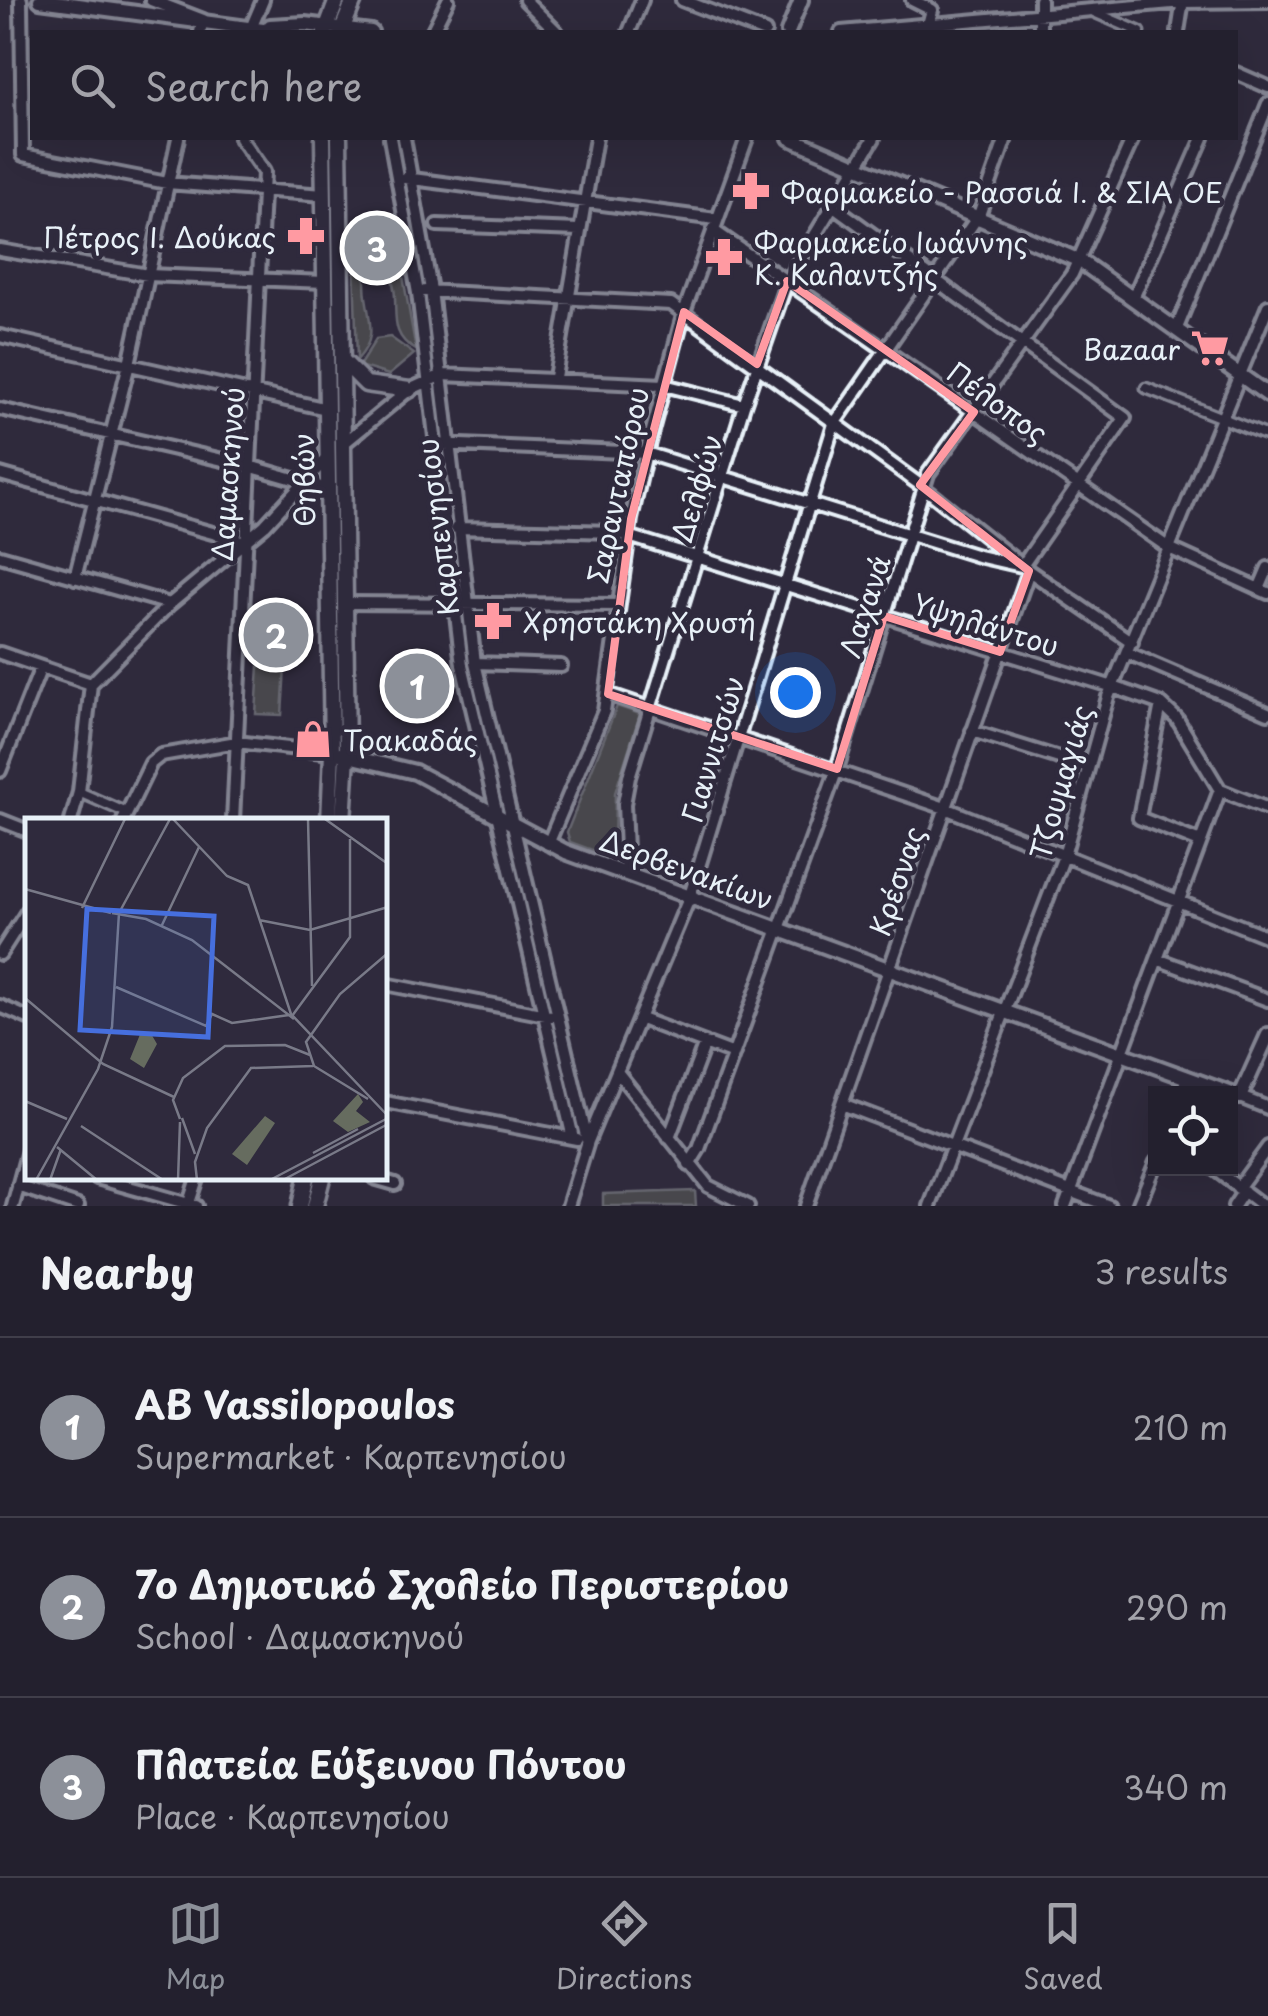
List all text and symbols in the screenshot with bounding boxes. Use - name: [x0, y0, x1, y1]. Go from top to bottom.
- search box: [30, 30, 1238, 140]
- text: Search here: [145, 57, 362, 114]
- icon: search: [65, 58, 120, 113]
- pharmacy icon: Φαρμακείο - Ρασσιά Ι. & ΣΙΑ ΟΕ: [730, 170, 772, 212]
- place label: Φαρμακείο - Ρασσιά Ι. & ΣΙΑ ΟΕ: [781, 170, 1223, 213]
- pin: 3: [344, 210, 410, 286]
- place label: Πέτρος Ι. Δούκας: [43, 215, 276, 258]
- pharmacy icon: Πέτρος Ι. Δούκας: [285, 215, 327, 257]
- place label: Φαρμακείο Ιωάννης Κ. Καλαντζής: [754, 220, 1028, 295]
- pharmacy icon: Φαρμακείο Ιωάννης Κ. Καλαντζής: [703, 236, 745, 278]
- place label: Bazaar: [1083, 327, 1180, 370]
- supermarket icon: Bazaar: [1189, 327, 1231, 369]
- street label: Πέλοπος: [939, 351, 1057, 453]
- street label: Σαρανταπόρου: [575, 383, 659, 587]
- street label: Δαμασκηνού: [199, 386, 255, 562]
- street label: Δελφών: [659, 429, 733, 547]
- street label: Θηβών: [281, 433, 325, 527]
- street label: Καρπενησίου: [405, 436, 469, 618]
- street label: Λαχανά: [827, 549, 901, 663]
- street label: Υψηλάντου: [907, 581, 1065, 667]
- pin: 2: [244, 598, 308, 672]
- pharmacy icon: Χρηστάκη Χρυσή: [472, 600, 514, 642]
- place label: Χρηστάκη Χρυσή: [523, 600, 756, 643]
- pin: 1: [384, 648, 450, 724]
- your location: [770, 667, 821, 718]
- street label: Γιαννιτσών: [669, 671, 755, 827]
- street label: Τζουμαγιάς: [1017, 700, 1103, 864]
- shop icon: Τρακαδάς: [292, 718, 334, 760]
- place label: Τρακαδάς: [343, 718, 478, 761]
- inset map: [25, 818, 388, 1181]
- street label: Δερβενακίων: [594, 818, 780, 920]
- street label: Κρέσνας: [857, 820, 935, 942]
- map controls: [1148, 1086, 1238, 1176]
- button: locate: [1148, 1086, 1238, 1176]
- text: Nearby: [40, 1240, 194, 1303]
- text: 3 results: [1094, 1247, 1228, 1295]
- text: AB Vassilopoulos: [135, 1375, 455, 1432]
- text: 1: [65, 1403, 80, 1451]
- text: 210 m: [1133, 1403, 1228, 1451]
- text: Supermarket · Καρπενησίου: [135, 1432, 567, 1480]
- text: 7ο Δημοτικό Σχολείο Περιστερίου: [135, 1555, 789, 1612]
- text: 2: [61, 1583, 84, 1631]
- text: 290 m: [1126, 1583, 1228, 1631]
- text: School · Δαμασκηνού: [135, 1612, 464, 1660]
- text: Πλατεία Εύξεινου Πόντου: [135, 1735, 627, 1792]
- text: 3: [62, 1763, 83, 1811]
- text: 340 m: [1123, 1763, 1228, 1811]
- text: Place · Καρπενησίου: [135, 1792, 450, 1840]
- tab: Map: [165, 1896, 225, 1999]
- tab: Directions: [556, 1896, 692, 1999]
- tab: Saved: [1023, 1896, 1103, 1999]

